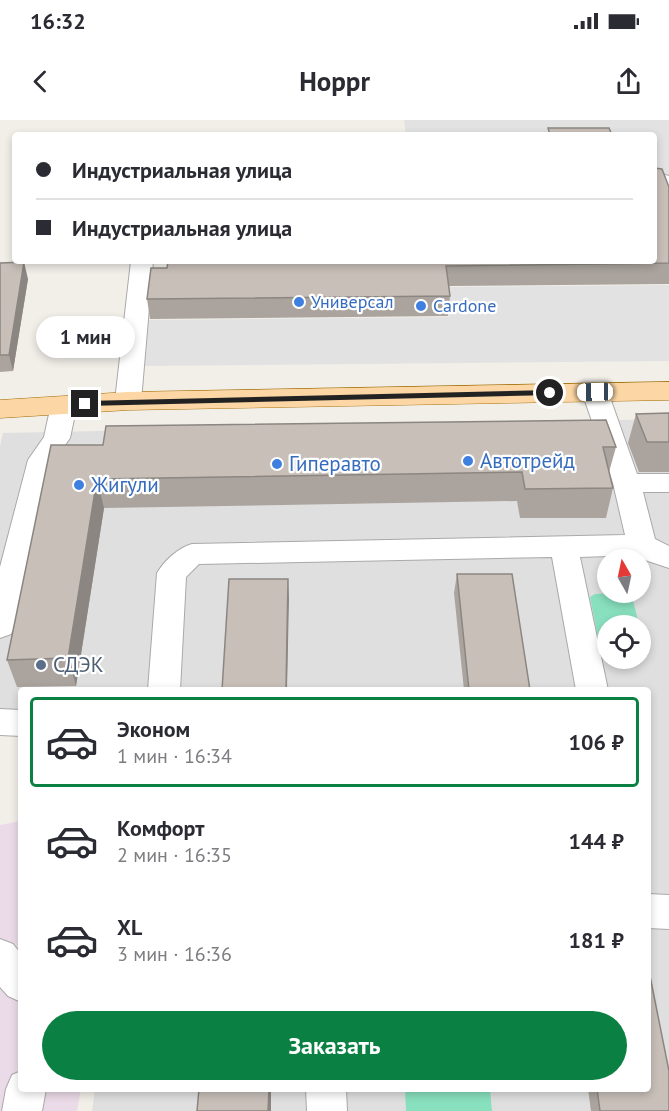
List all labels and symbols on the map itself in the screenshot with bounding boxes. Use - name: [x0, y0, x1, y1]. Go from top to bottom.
- place label: Универсал: [311, 290, 394, 313]
- place label: Cardone: [433, 294, 496, 317]
- marker: Универсал: [292, 295, 306, 309]
- marker: Cardone: [414, 299, 428, 313]
- callout: 1 мин: [36, 317, 134, 359]
- route start: [536, 379, 563, 406]
- car: [577, 383, 613, 401]
- route end: [71, 390, 98, 417]
- place label: Автотрейд: [480, 447, 575, 474]
- place label: Гиперавто: [289, 450, 381, 477]
- marker: Автотрейд: [461, 454, 475, 468]
- marker: Гиперавто: [270, 457, 284, 471]
- place label: Жигули: [90, 471, 159, 498]
- marker: Жигули: [72, 478, 86, 492]
- north arrow: [597, 549, 651, 603]
- place label: СДЭК: [53, 651, 104, 678]
- marker: СДЭК: [34, 658, 48, 672]

